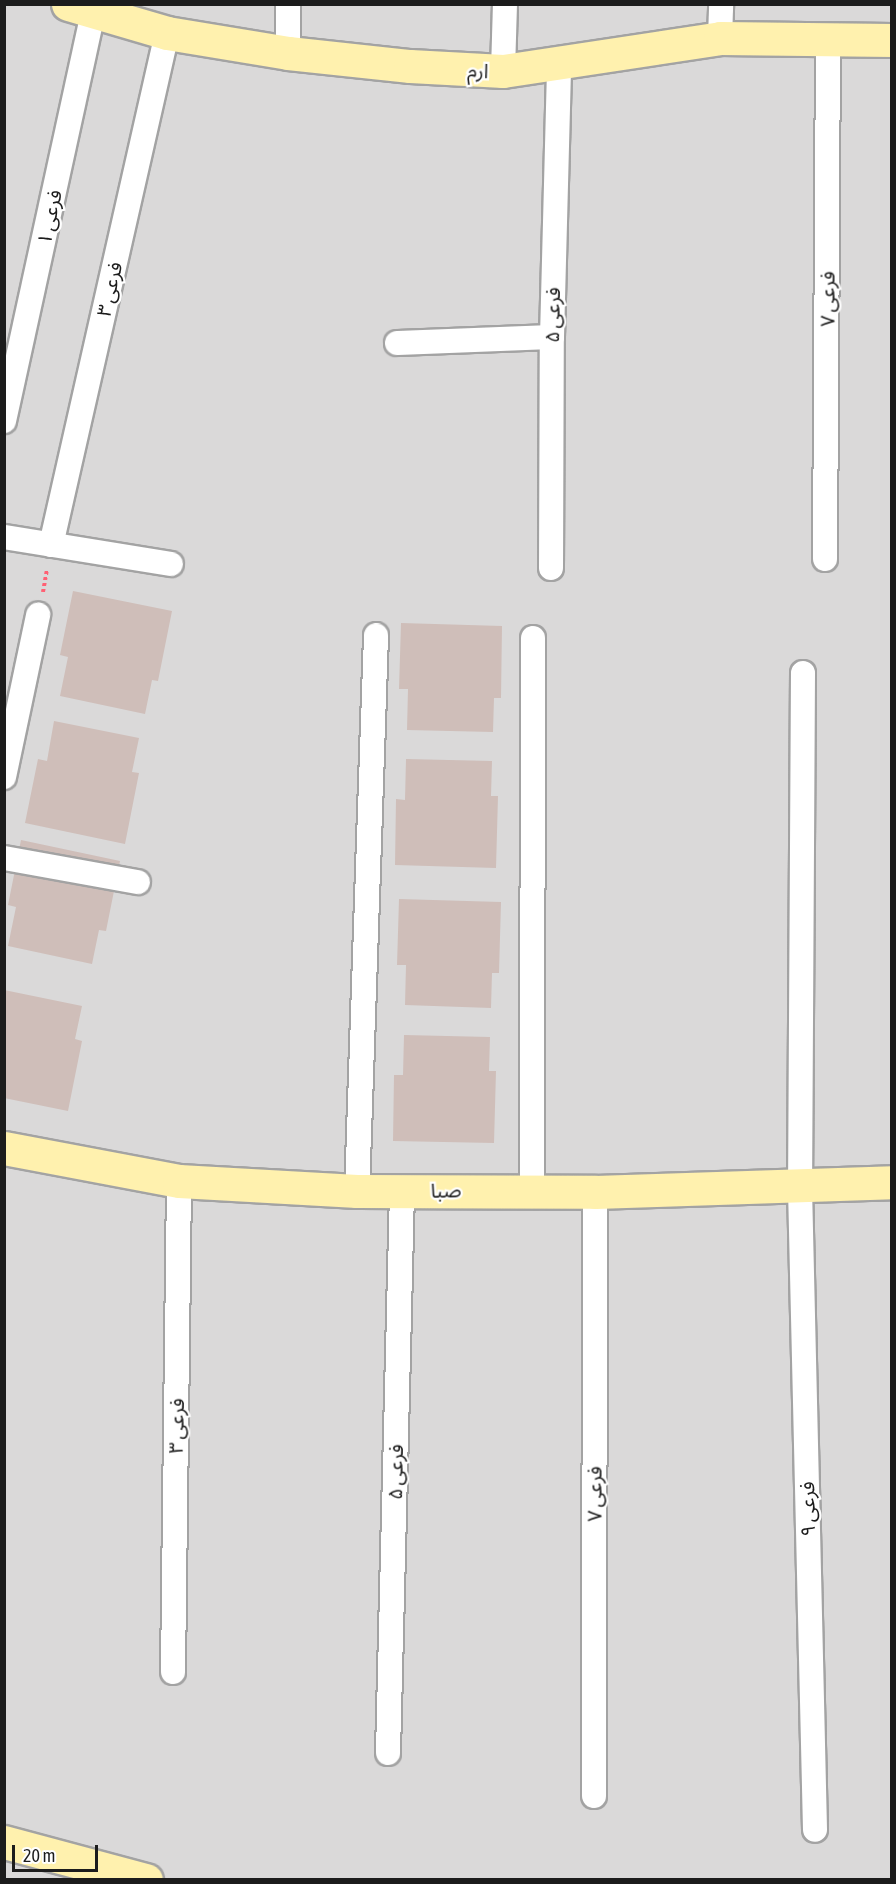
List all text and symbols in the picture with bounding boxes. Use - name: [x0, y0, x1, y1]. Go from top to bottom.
- street label: ارم: [467, 57, 489, 83]
- street label: فرعی ۱: [32, 187, 66, 247]
- street label: فرعی ۳: [91, 259, 127, 319]
- street label: فرعی ۷: [815, 271, 839, 327]
- street label: فرعی ۵: [540, 287, 564, 343]
- street label: صبا: [430, 1178, 462, 1202]
- street label: فرعی ۳: [164, 1398, 188, 1454]
- street label: فرعی ۵: [383, 1444, 407, 1500]
- street label: فرعی ۷: [582, 1466, 606, 1522]
- street label: فرعی ۹: [795, 1481, 819, 1537]
- scale bar: [15, 1833, 100, 1871]
- text: 20 m: [23, 1845, 55, 1866]

